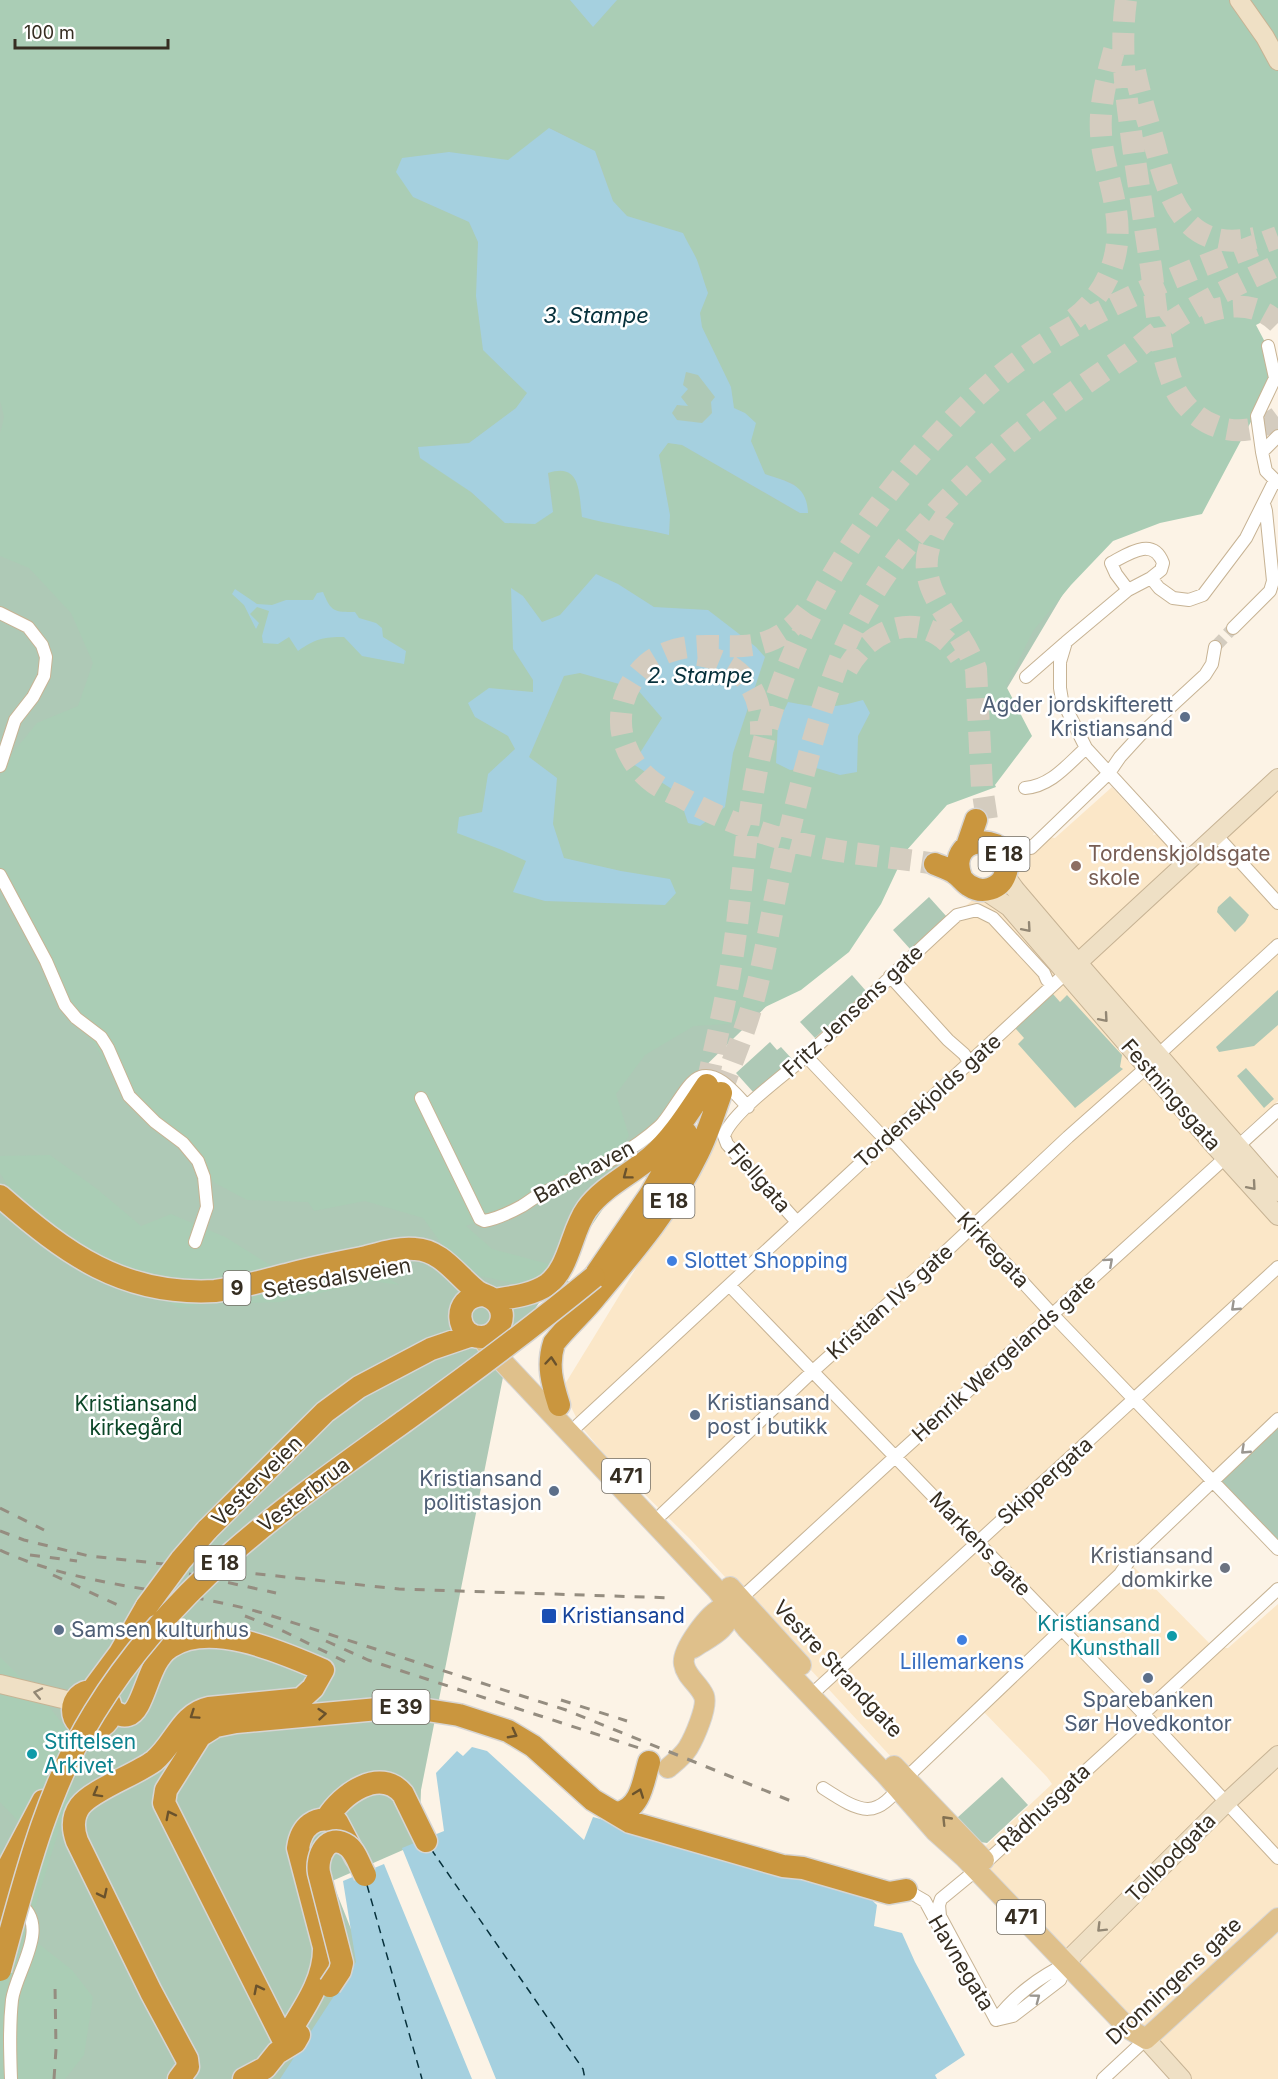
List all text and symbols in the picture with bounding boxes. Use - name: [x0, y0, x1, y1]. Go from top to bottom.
- scale bar: [15, 12, 168, 50]
- text: 100 m: [24, 22, 75, 43]
- water label: 3. Stampe: [543, 302, 649, 328]
- water label: 2. Stampe: [647, 662, 753, 688]
- place label: Agder jordskifterett Kristiansand: [982, 692, 1173, 741]
- marker: Agder jordskifterett Kristiansand: [1178, 710, 1192, 724]
- road number: E 18: [978, 837, 1030, 871]
- place label: Tordenskjoldsgate skole: [1088, 841, 1270, 890]
- marker: Tordenskjoldsgate skole: [1069, 859, 1083, 873]
- one-way arrow: [1020, 921, 1031, 932]
- street label: Fritz Jensens gate: [777, 939, 928, 1082]
- one-way arrow: [1097, 1011, 1108, 1022]
- street label: Tordenskjolds gate: [849, 1028, 1006, 1173]
- street label: Festningsgata: [1116, 1034, 1226, 1155]
- street label: Banehaven: [529, 1135, 638, 1208]
- street label: Fjellgata: [723, 1138, 796, 1217]
- one-way arrow: [623, 1167, 634, 1178]
- one-way arrow: [1245, 1179, 1256, 1190]
- road number: E 18: [644, 1184, 694, 1218]
- street label: Kirkegata: [952, 1207, 1035, 1293]
- street label: Kristian IVs gate: [822, 1239, 958, 1365]
- place label: Slottet Shopping: [684, 1248, 848, 1273]
- street label: Setesdalsveien: [261, 1252, 413, 1303]
- marker: Slottet Shopping: [665, 1254, 679, 1268]
- one-way arrow: [1103, 1258, 1113, 1269]
- street label: Henrik Wergelands gate: [907, 1269, 1101, 1447]
- road number: 9: [224, 1271, 250, 1305]
- one-way arrow: [1231, 1300, 1242, 1311]
- one-way arrow: [544, 1356, 557, 1366]
- place label: Kristiansand post i butikk: [707, 1390, 830, 1439]
- park label: Kristiansand kirkegård: [75, 1391, 197, 1440]
- marker: Kristiansand post i butikk: [688, 1408, 702, 1422]
- street label: Vesterveien: [206, 1430, 307, 1531]
- street label: Skippergata: [992, 1432, 1097, 1530]
- one-way arrow: [1241, 1443, 1251, 1454]
- street label: Vesterbrua: [253, 1452, 355, 1537]
- road number: 471: [602, 1459, 650, 1493]
- place label: Kristiansand politistasjon: [419, 1466, 542, 1515]
- marker: Kristiansand politistasjon: [547, 1484, 561, 1498]
- street label: Markens gate: [924, 1486, 1036, 1601]
- place label: Kristiansand domkirke: [1090, 1543, 1213, 1592]
- road number: E 18: [194, 1546, 246, 1580]
- marker: Kristiansand domkirke: [1218, 1561, 1232, 1575]
- street label: Vestre Strandgate: [768, 1595, 908, 1742]
- place label: Kristiansand: [562, 1603, 685, 1628]
- marker: Kristiansand: [540, 1607, 558, 1625]
- place label: Kristiansand Kunsthall: [1037, 1611, 1160, 1660]
- place label: Samsen kulturhus: [71, 1617, 249, 1642]
- marker: Samsen kulturhus: [52, 1623, 66, 1637]
- marker: Kristiansand Kunsthall: [1165, 1629, 1179, 1643]
- marker: Lillemarkens: [955, 1633, 969, 1647]
- place label: Lillemarkens: [900, 1649, 1024, 1674]
- marker: Sparebanken Sør Hovedkontor: [1141, 1671, 1155, 1685]
- one-way arrow: [33, 1687, 43, 1700]
- place label: Sparebanken Sør Hovedkontor: [1064, 1687, 1232, 1736]
- road number: E 39: [372, 1690, 430, 1724]
- one-way arrow: [190, 1708, 201, 1719]
- one-way arrow: [317, 1708, 327, 1721]
- one-way arrow: [506, 1727, 517, 1738]
- place label: Stiftelsen Arkivet: [44, 1729, 136, 1778]
- marker: Stiftelsen Arkivet: [25, 1747, 39, 1761]
- street label: Rådhusgata: [992, 1758, 1095, 1857]
- one-way arrow: [93, 1786, 104, 1797]
- one-way arrow: [632, 1788, 645, 1798]
- street label: Tollbodgata: [1121, 1808, 1221, 1908]
- one-way arrow: [166, 1810, 177, 1821]
- one-way arrow: [942, 1816, 953, 1826]
- one-way arrow: [96, 1887, 108, 1898]
- road number: 471: [997, 1900, 1045, 1934]
- street label: Havnegata: [923, 1910, 1000, 2015]
- street label: Dronningens gate: [1101, 1912, 1246, 2050]
- one-way arrow: [1097, 1920, 1108, 1931]
- one-way arrow: [253, 1984, 265, 1995]
- one-way arrow: [1030, 1994, 1041, 2005]

